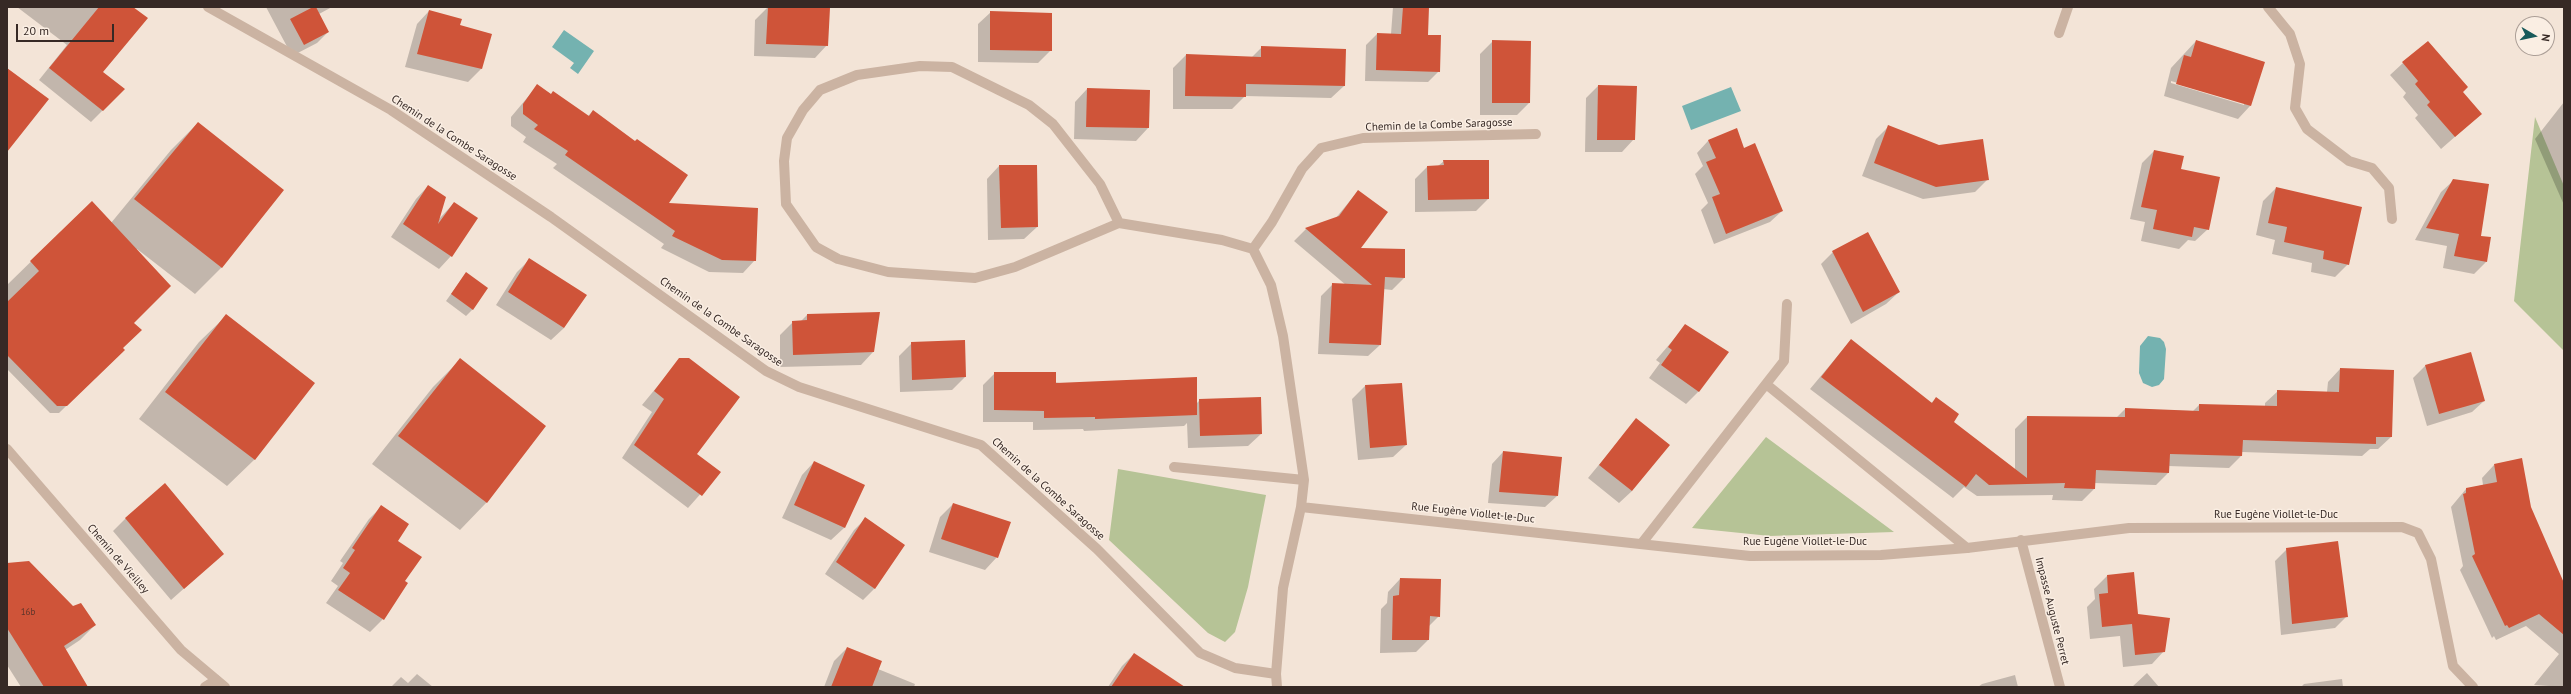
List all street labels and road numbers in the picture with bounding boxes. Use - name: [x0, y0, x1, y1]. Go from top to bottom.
- street label: Chemin de la Combe Saragosse: [389, 92, 519, 184]
- street label: Chemin de la Combe Saragosse: [1365, 116, 1513, 134]
- street label: Chemin de la Combe Saragosse: [657, 274, 785, 370]
- street label: Chemin de la Combe Saragosse: [989, 435, 1107, 543]
- street label: Rue Eugène Viollet-le-Duc: [1411, 500, 1535, 526]
- street label: Rue Eugène Viollet-le-Duc: [2214, 508, 2338, 522]
- street label: Chemin de Vieilley: [84, 522, 152, 596]
- street label: Rue Eugène Viollet-le-Duc: [1743, 535, 1867, 549]
- street label: Impasse Auguste Perret: [2032, 556, 2072, 666]

